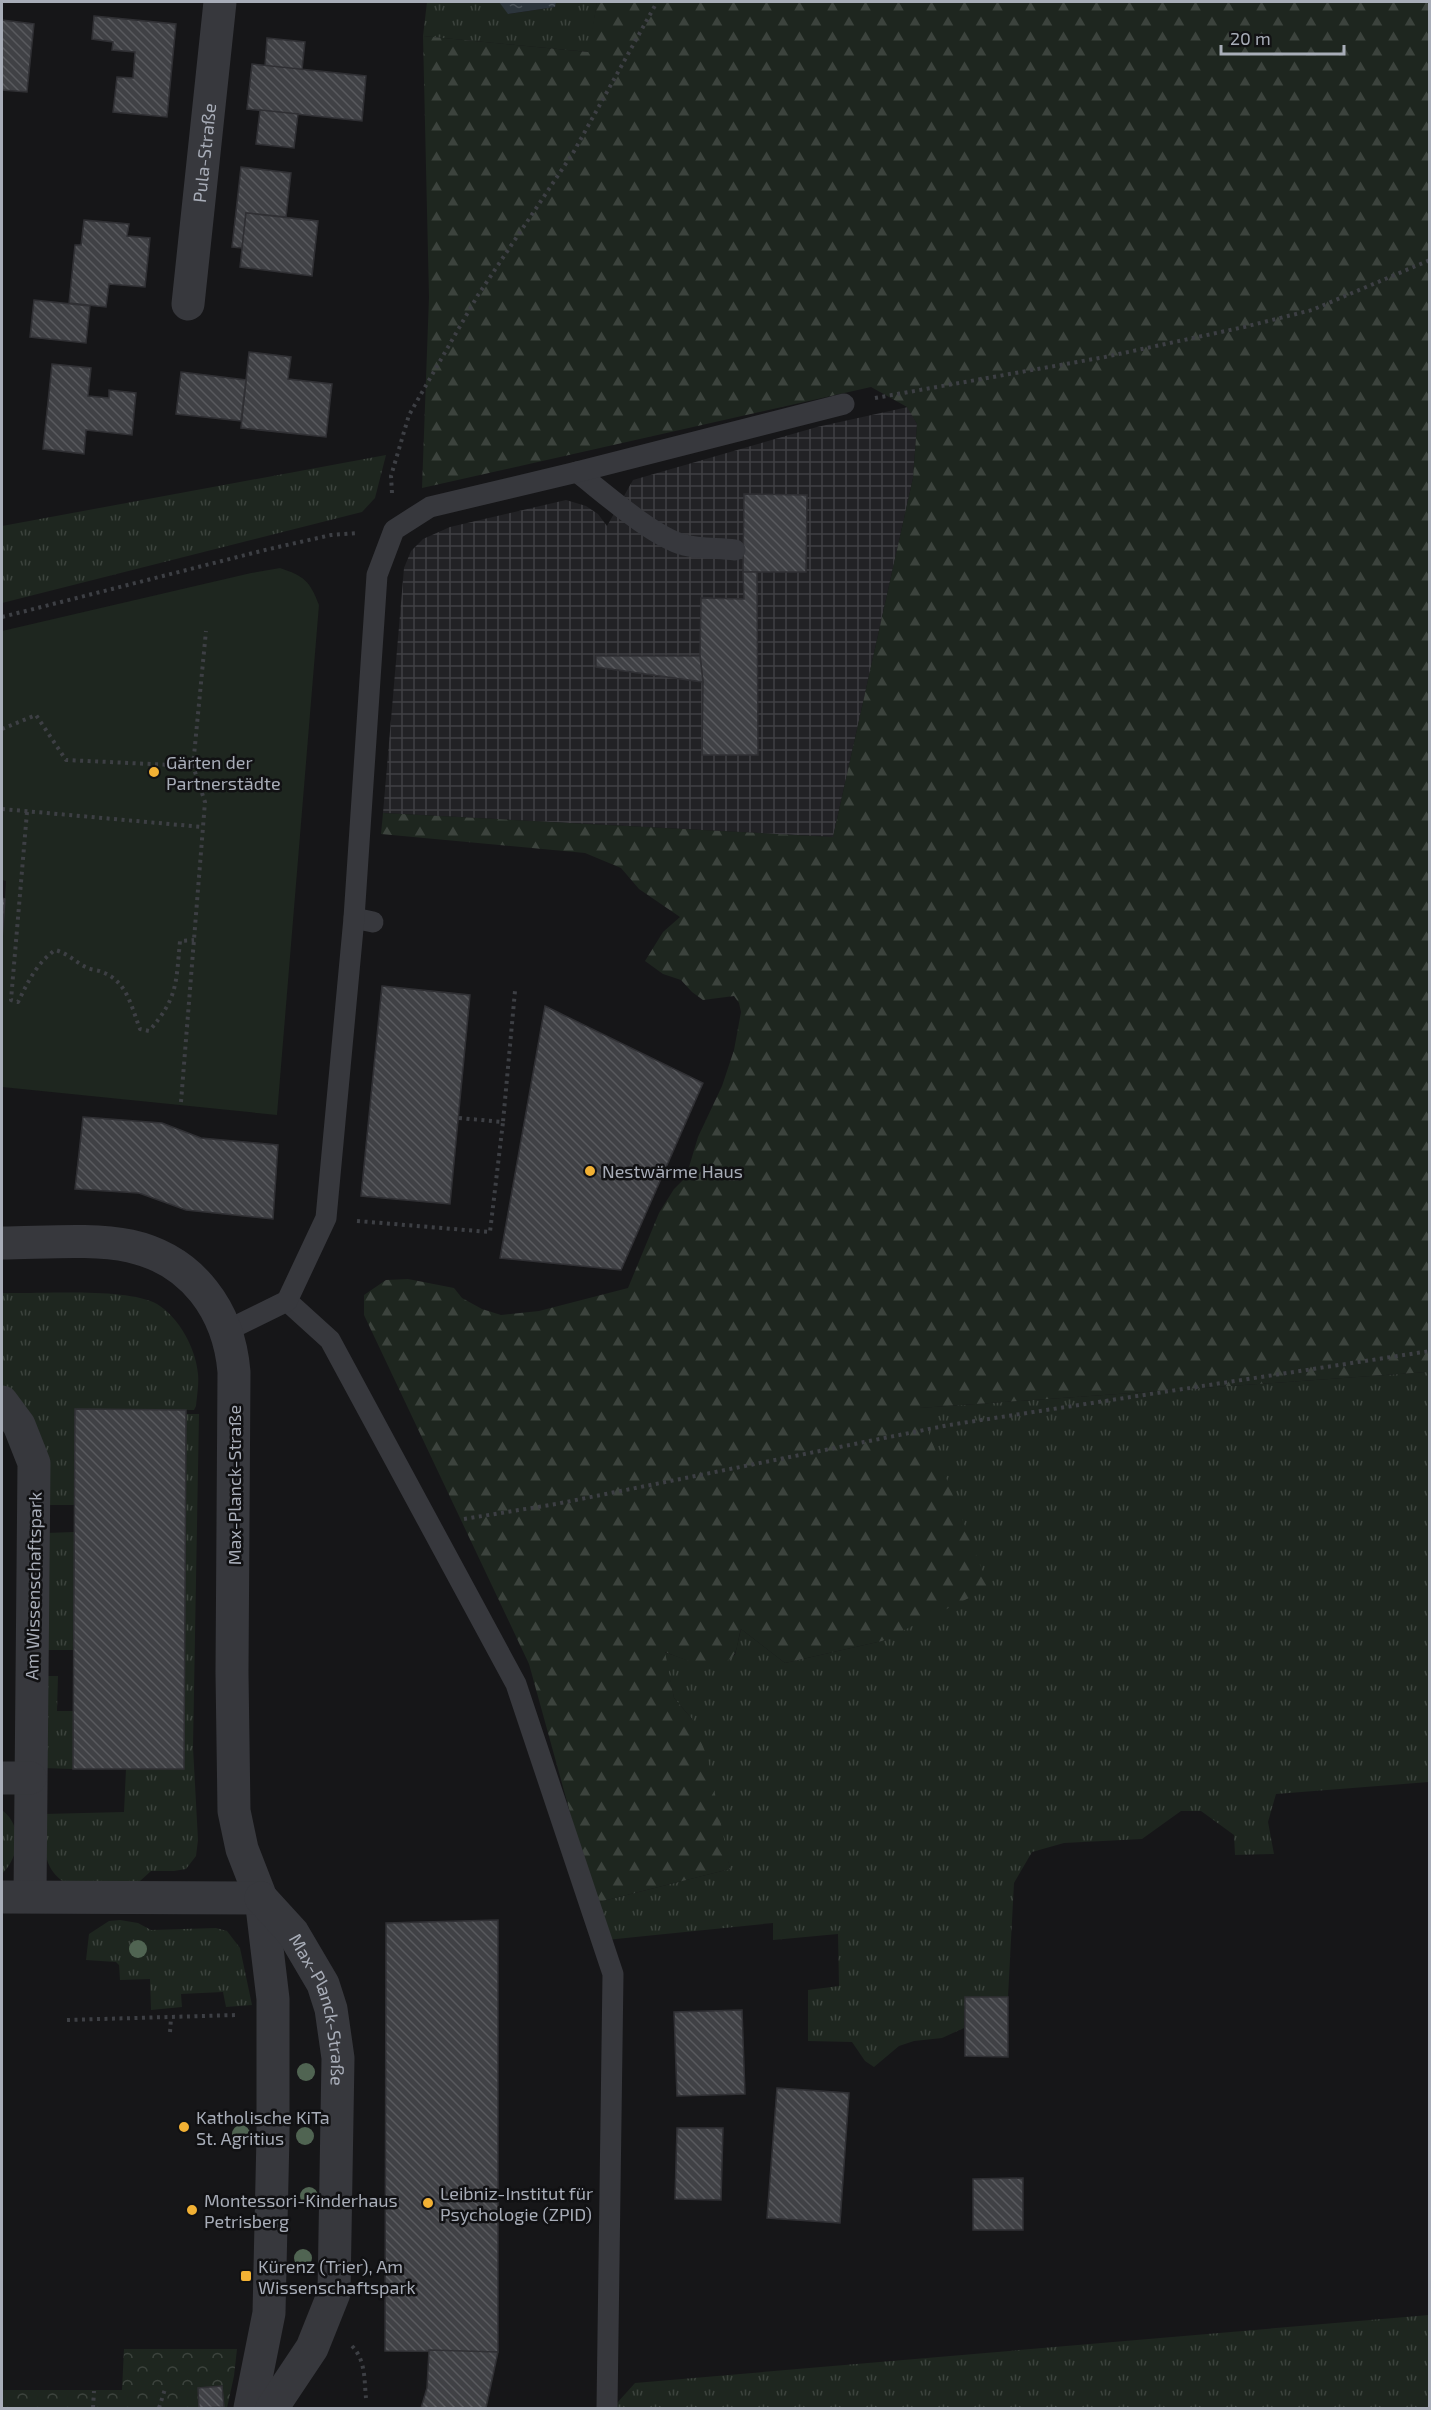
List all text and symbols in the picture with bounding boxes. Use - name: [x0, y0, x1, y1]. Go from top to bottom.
- scale bar: [1221, 18, 1344, 56]
- text: 20 m: [1230, 27, 1271, 49]
- street label: Pula-Straße: [188, 102, 220, 204]
- place label: Gärten der Partnerstädte: [166, 751, 281, 794]
- marker: Gärten der Partnerstädte: [147, 765, 161, 779]
- place label: Nestwärme Haus: [602, 1160, 743, 1182]
- marker: Nestwärme Haus: [583, 1164, 597, 1178]
- street label: Max-Planck-Straße: [223, 1405, 245, 1565]
- street label: Am Wissenschaftspark: [20, 1492, 46, 1680]
- street label: Max-Planck-Straße: [285, 1929, 349, 2086]
- place label: Katholische KiTa St. Agritius: [196, 2106, 330, 2149]
- marker: Katholische KiTa St. Agritius: [177, 2120, 191, 2134]
- place label: Leibniz-Institut für Psychologie (ZPID): [440, 2182, 593, 2225]
- place label: Montessori-Kinderhaus Petrisberg: [204, 2189, 398, 2232]
- marker: Leibniz-Institut für Psychologie (ZPID): [421, 2196, 435, 2210]
- marker: Montessori-Kinderhaus Petrisberg: [185, 2203, 199, 2217]
- place label: Kürenz (Trier), Am Wissenschaftspark: [258, 2255, 416, 2298]
- marker: Kürenz (Trier), Am Wissenschaftspark: [239, 2269, 253, 2283]

